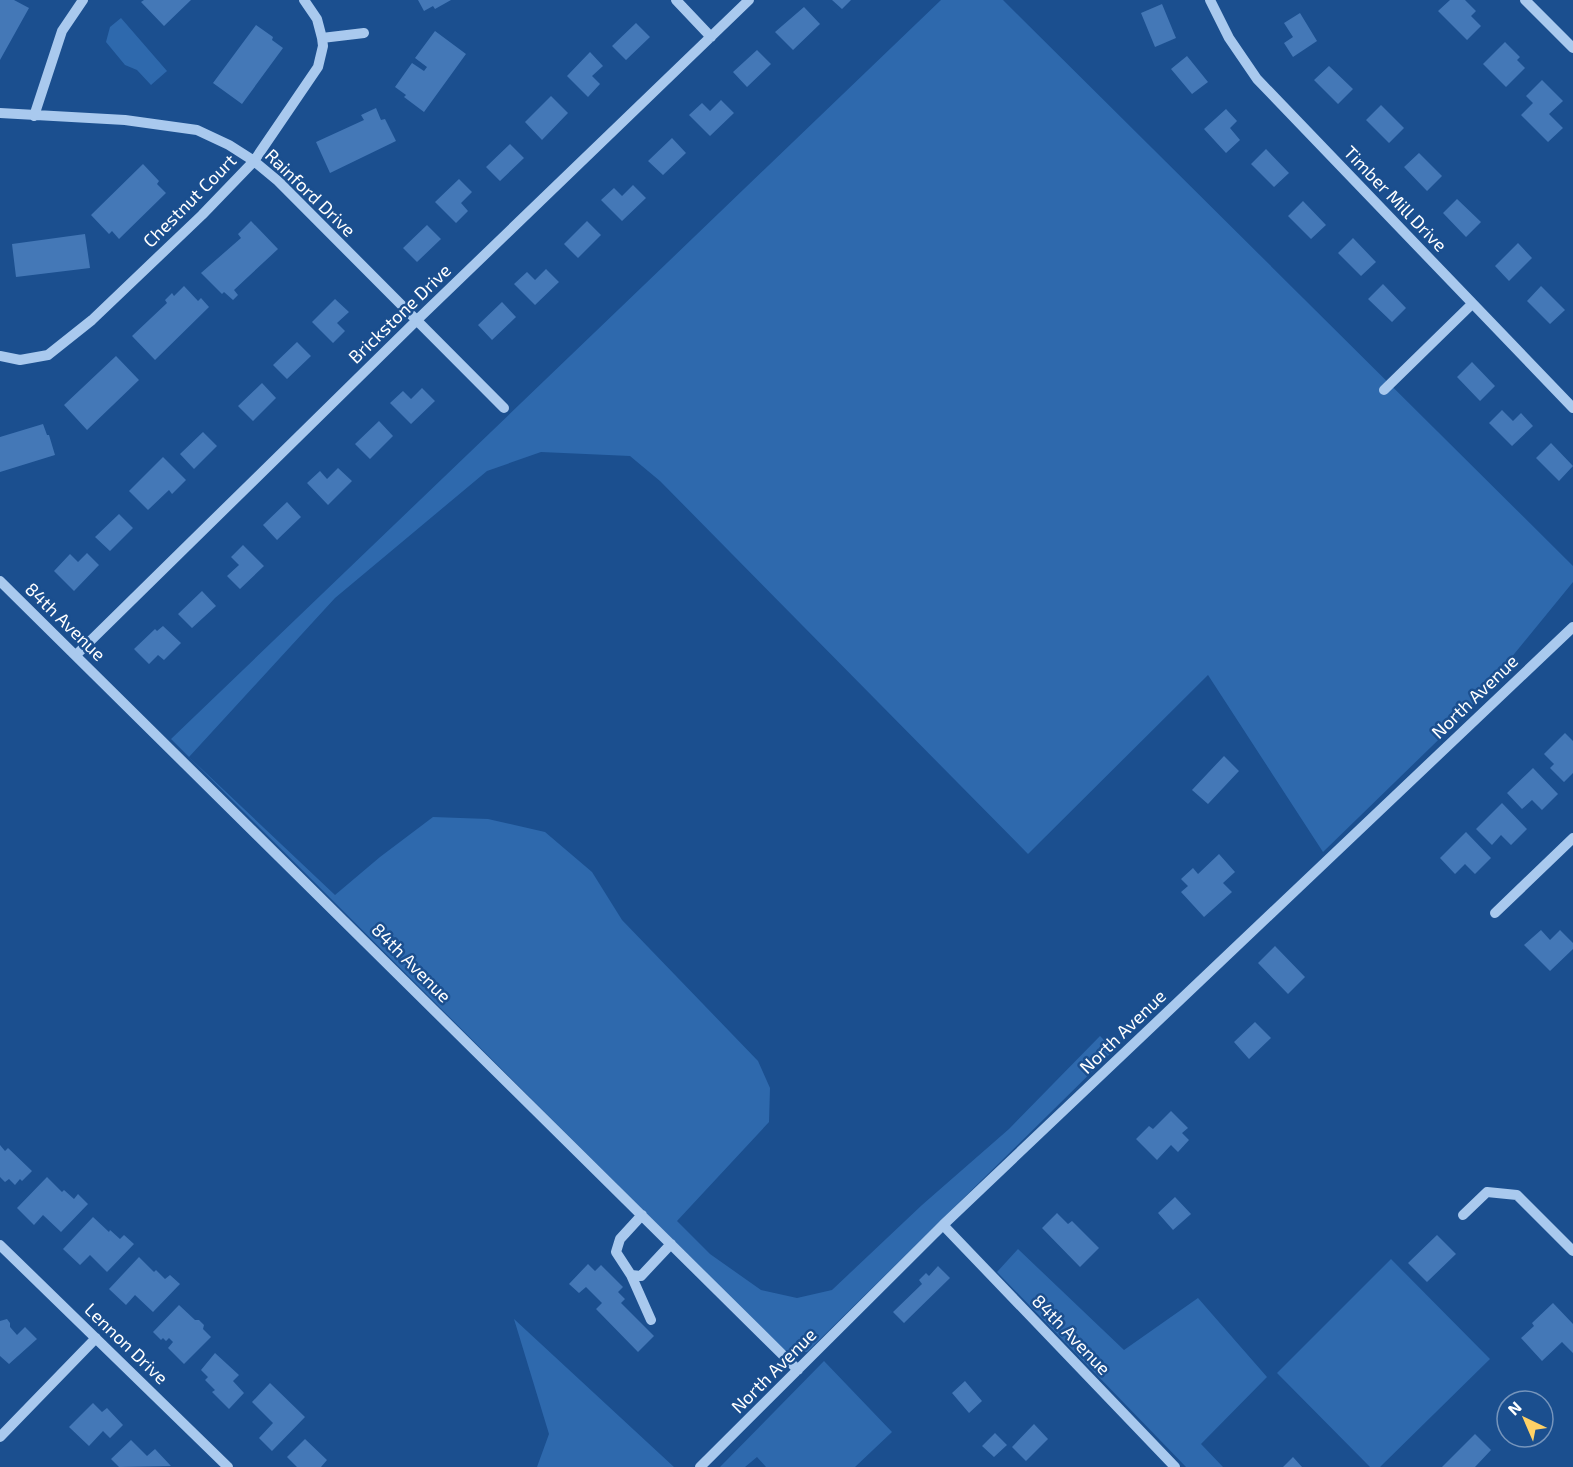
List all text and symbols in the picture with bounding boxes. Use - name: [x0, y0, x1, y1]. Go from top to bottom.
- street label: Timber Mill Drive: [1340, 141, 1452, 256]
- street label: Rainford Drive: [261, 144, 360, 241]
- street label: Chestnut Court: [138, 149, 241, 251]
- street label: Brickstone Drive: [344, 259, 455, 368]
- street label: 84th Avenue: [21, 578, 110, 665]
- street label: North Avenue: [1427, 650, 1522, 743]
- street label: 84th Avenue: [367, 918, 456, 1007]
- street label: North Avenue: [1075, 985, 1170, 1078]
- street label: 84th Avenue: [1028, 1290, 1115, 1379]
- street label: Lennon Drive: [80, 1298, 173, 1388]
- street label: North Avenue: [726, 1323, 820, 1417]
- north arrow: [1495, 1389, 1555, 1449]
- text: N: [1503, 1397, 1525, 1419]

